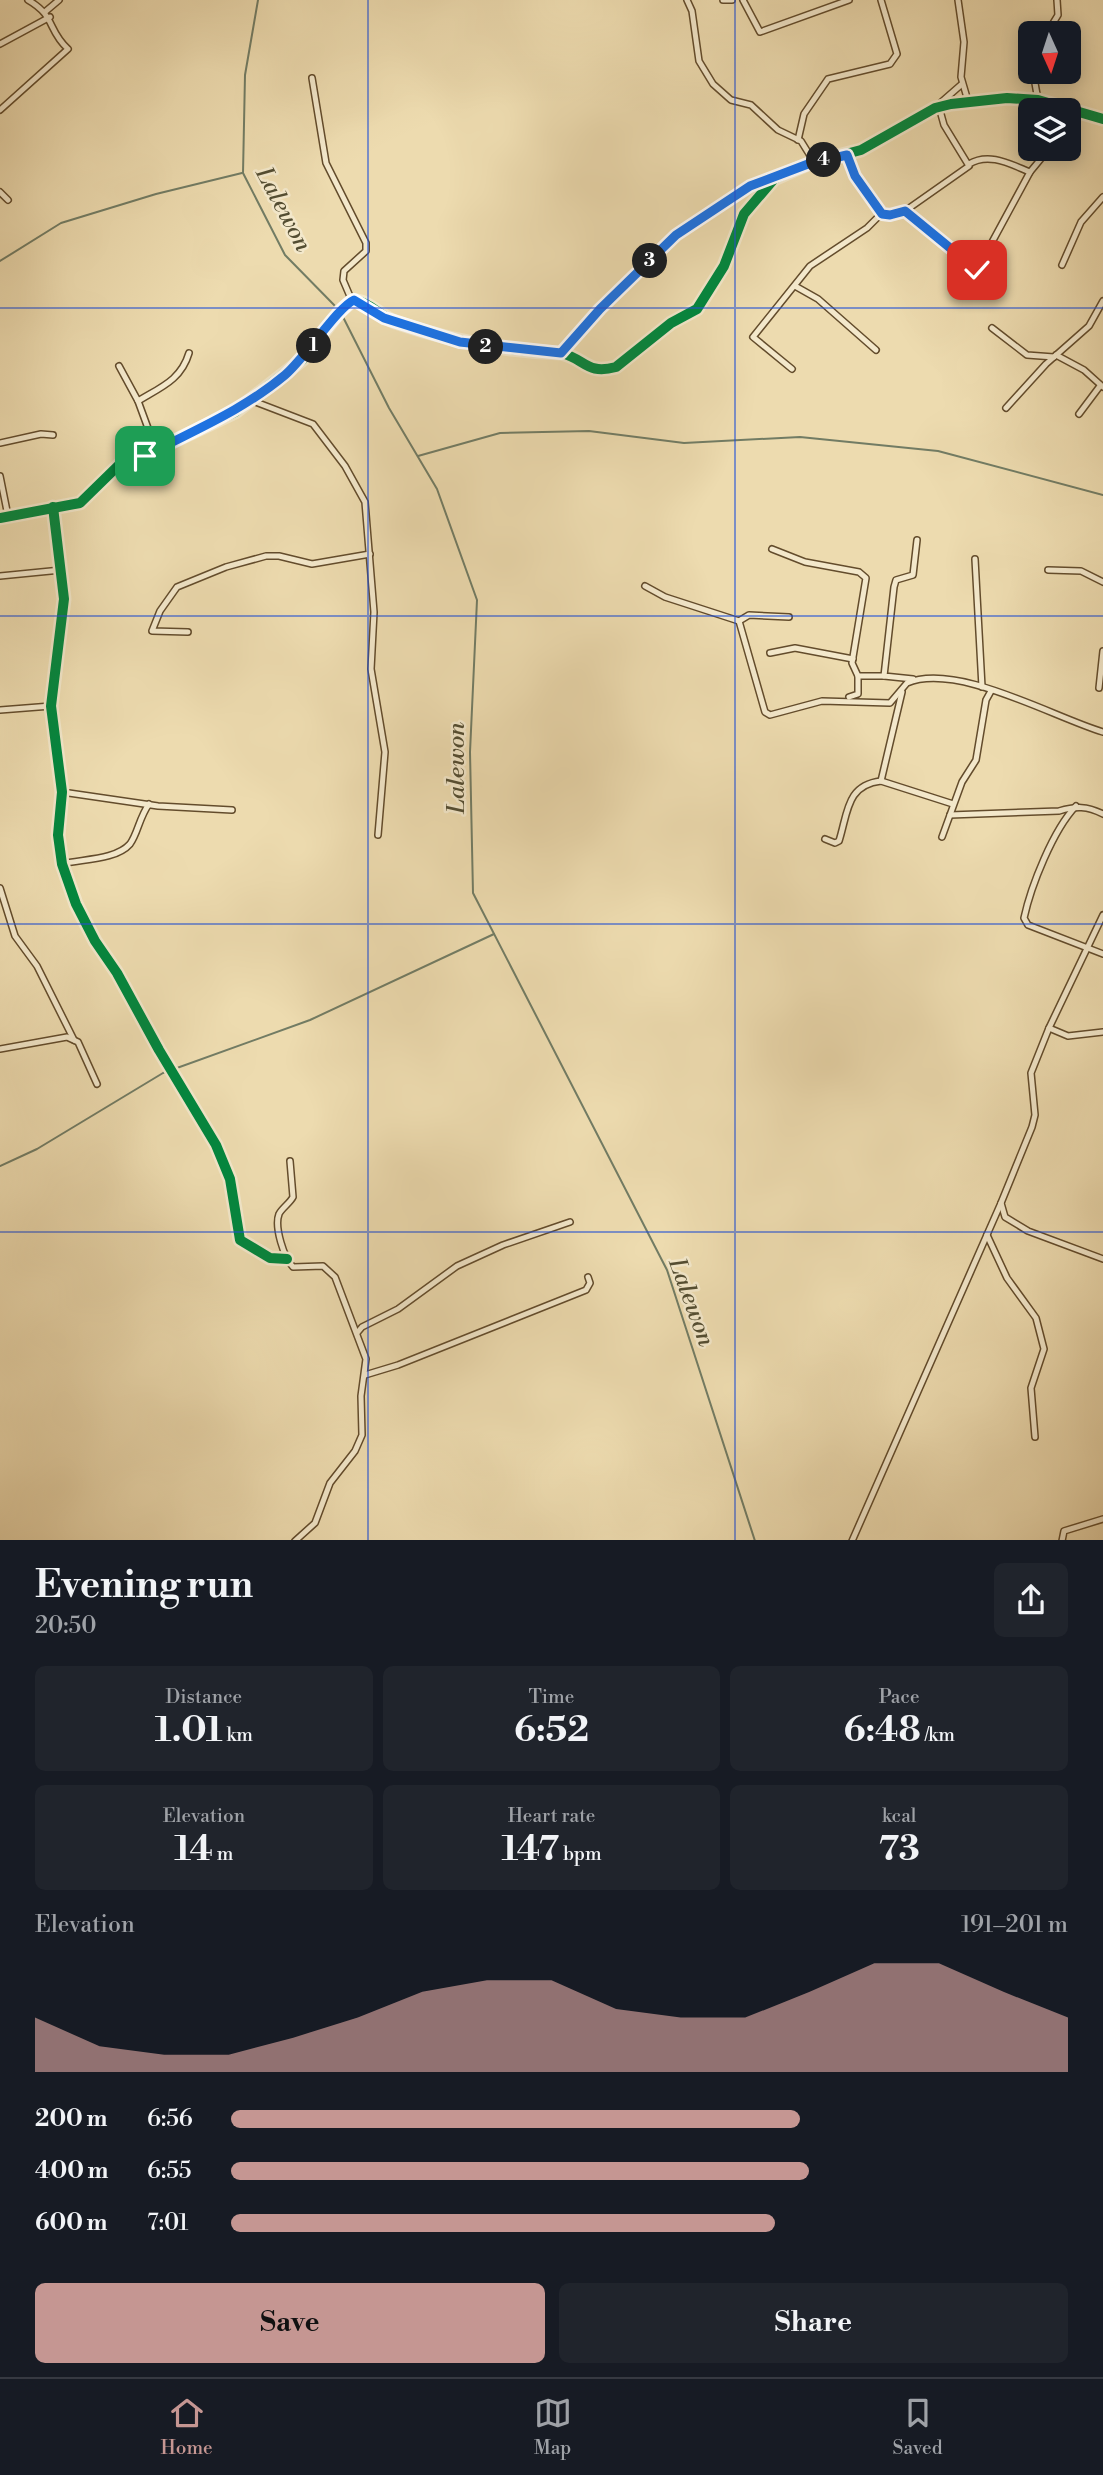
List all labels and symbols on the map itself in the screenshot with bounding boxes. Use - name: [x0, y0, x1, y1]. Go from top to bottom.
- north arrow: [1018, 21, 1082, 84]
- pin: 4: [806, 142, 842, 178]
- water label: Lalewon: [248, 161, 318, 257]
- pin: [947, 240, 1007, 300]
- pin: 3: [632, 244, 668, 278]
- pin: 1: [296, 328, 332, 364]
- pin: 2: [468, 330, 504, 364]
- pin: [115, 426, 175, 486]
- water label: Lalewon: [442, 722, 472, 815]
- water label: Lalewon: [661, 1253, 721, 1351]

